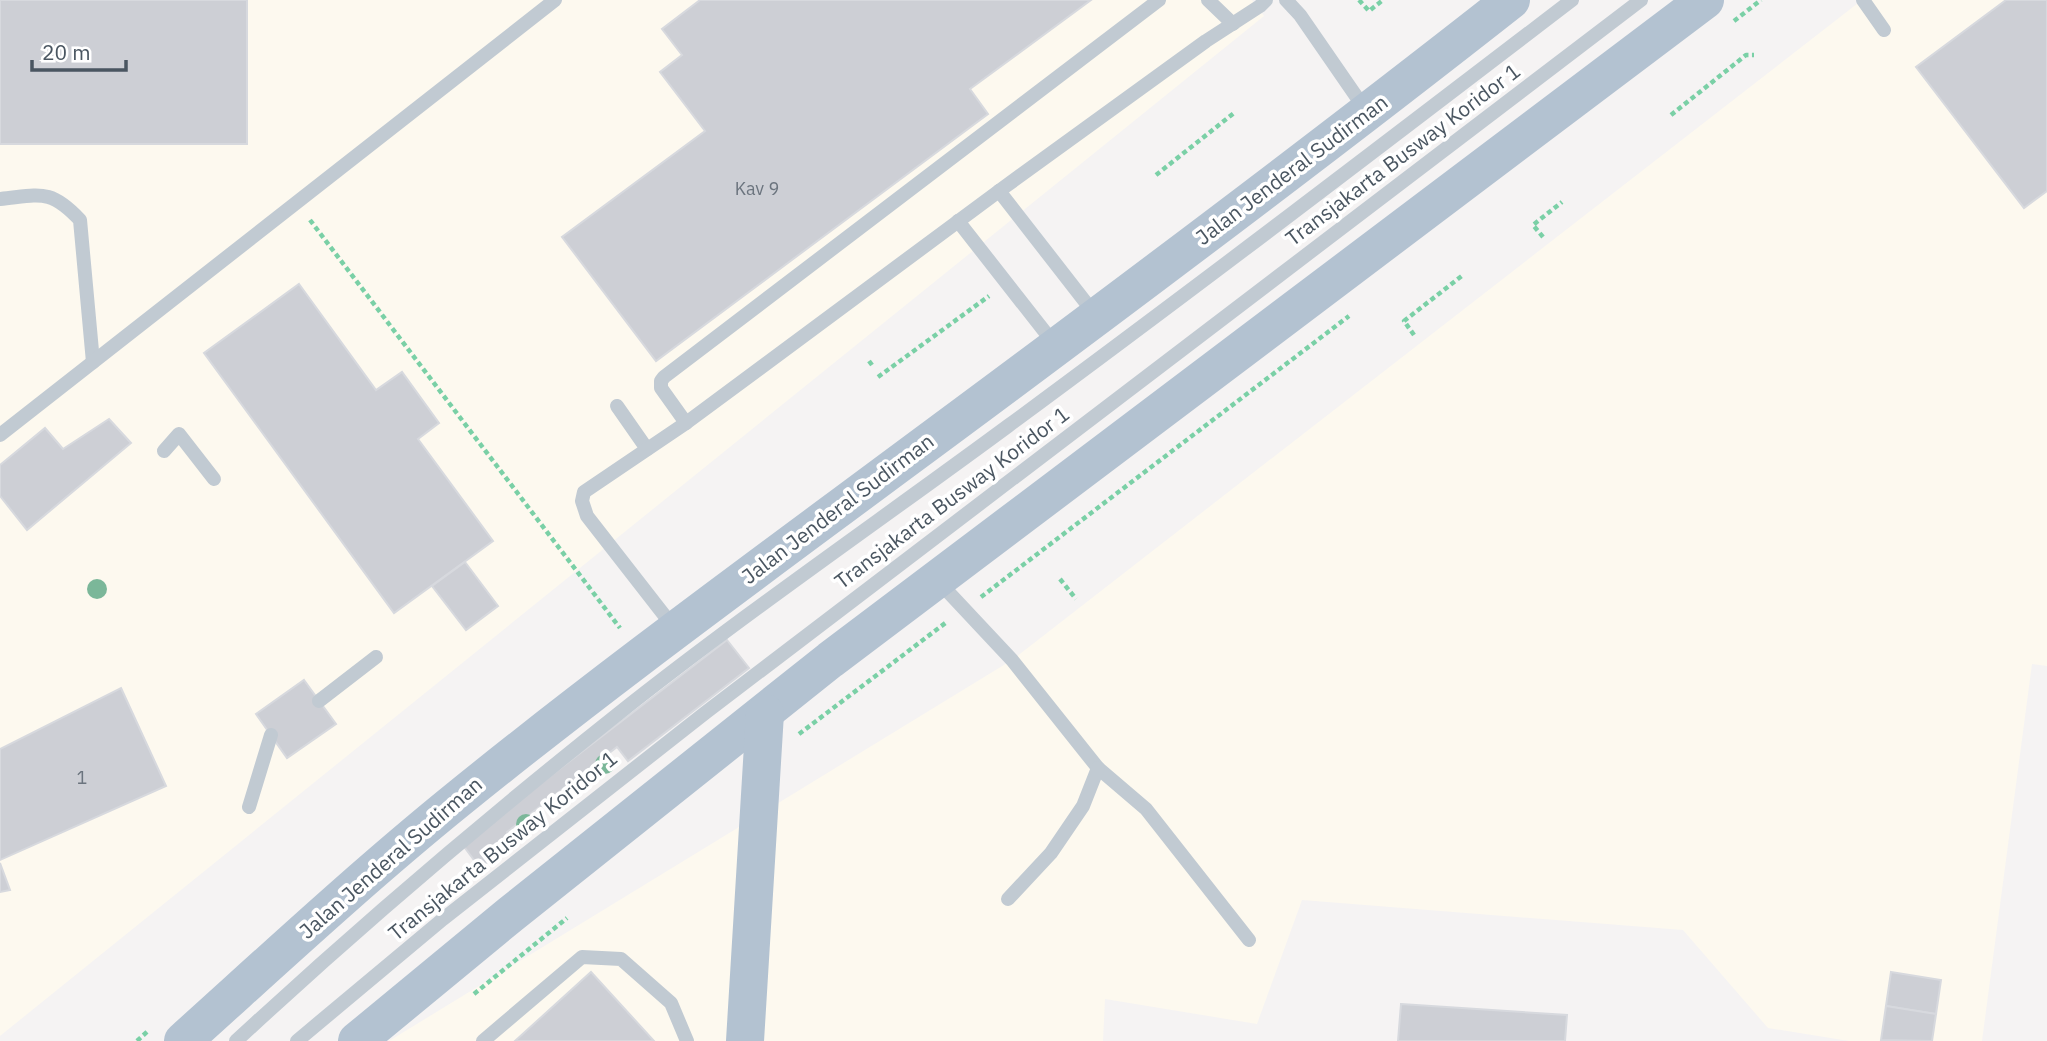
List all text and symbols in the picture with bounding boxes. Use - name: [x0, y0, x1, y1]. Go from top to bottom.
- scale bar: [32, 28, 126, 72]
- text: 20 m: [42, 38, 91, 66]
- street label: Transjakarta Busway Koridor 1: [1279, 57, 1525, 252]
- street label: Jalan Jenderal Sudirman: [1190, 88, 1393, 251]
- house number: Kav 9: [735, 177, 779, 200]
- street label: Transjakarta Busway Koridor 1: [828, 400, 1074, 595]
- street label: Jalan Jenderal Sudirman: [736, 427, 939, 590]
- street label: Transjakarta Busway Koridor 1: [382, 744, 623, 946]
- house number: 1: [77, 766, 87, 789]
- street label: Jalan Jenderal Sudirman: [293, 770, 488, 945]

